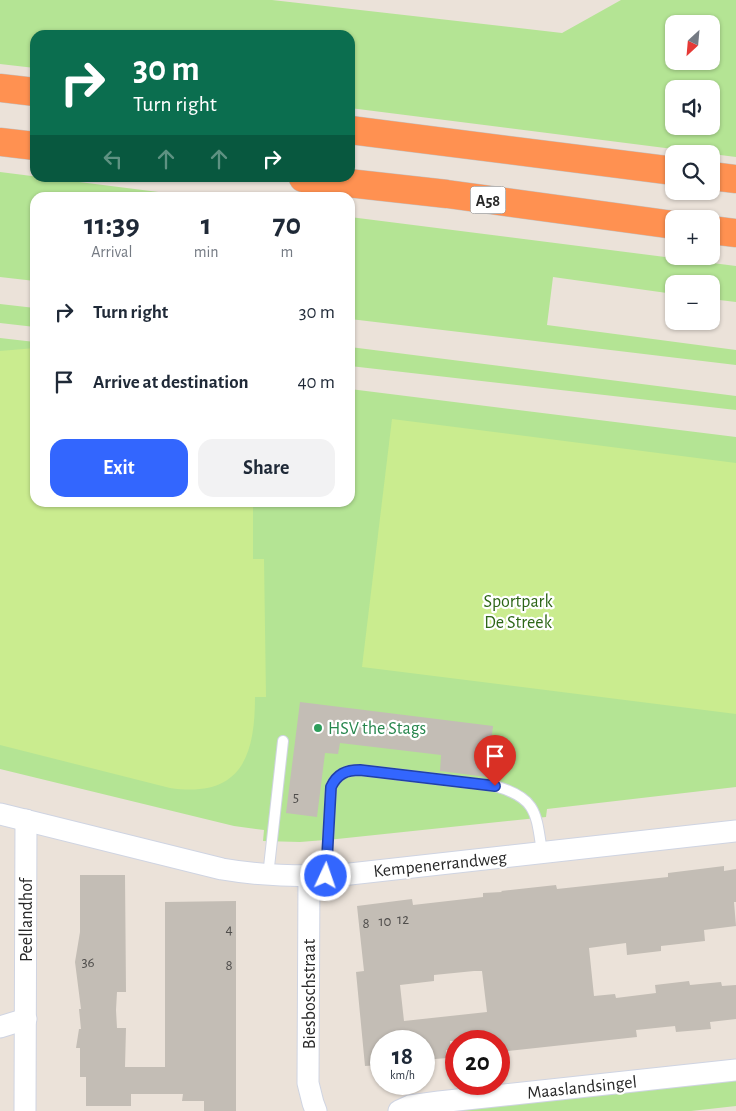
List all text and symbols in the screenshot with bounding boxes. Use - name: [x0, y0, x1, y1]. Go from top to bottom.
- north arrow: [665, 15, 720, 70]
- map controls: [665, 15, 720, 330]
- icon: right: [50, 50, 115, 115]
- text: 30 m: [133, 52, 200, 87]
- button: sound: [665, 80, 720, 135]
- text: Turn right: [133, 93, 217, 115]
- icon: left: [99, 145, 127, 173]
- icon: ahead: [152, 145, 180, 173]
- icon: ahead: [205, 145, 233, 173]
- icon: right: [258, 145, 286, 173]
- button: search: [665, 145, 720, 200]
- road number: A58: [470, 186, 506, 214]
- text: 11:39: [84, 210, 140, 240]
- text: 1: [201, 210, 212, 240]
- text: 70: [273, 210, 301, 240]
- button: +: [665, 210, 720, 265]
- text: Arrival: [91, 244, 132, 260]
- text: min: [194, 244, 219, 260]
- text: m: [280, 244, 293, 260]
- button: −: [665, 275, 720, 330]
- icon: right: [50, 298, 78, 326]
- text: Turn right: [93, 303, 168, 322]
- text: 30 m: [299, 303, 335, 322]
- icon: arrive: [50, 368, 78, 396]
- text: Arrive at destination: [93, 373, 249, 392]
- text: 40 m: [297, 373, 335, 392]
- button: Exit: [50, 439, 188, 497]
- button: Share: [198, 439, 335, 497]
- park label: Sportpark De Streek: [483, 593, 553, 632]
- place label: HSV the Stags: [328, 720, 426, 738]
- marker: HSV the Stags: [312, 722, 324, 734]
- pin: [474, 735, 516, 786]
- icon: arrive: [481, 742, 509, 770]
- house number: 5: [293, 790, 299, 805]
- position arrow: [299, 849, 351, 901]
- street label: Kempenerrandweg: [372, 849, 508, 881]
- street label: Peellandhof: [18, 876, 36, 962]
- house number: 12: [397, 912, 409, 927]
- house number: 10: [378, 914, 392, 929]
- house number: 8: [362, 916, 370, 931]
- house number: 4: [225, 922, 233, 937]
- street label: Biesboschstraat: [301, 939, 319, 1049]
- house number: 36: [81, 955, 95, 970]
- house number: 8: [225, 958, 233, 973]
- speed limit sign: 20: [445, 1030, 510, 1095]
- text: 18: [392, 1044, 413, 1069]
- text: km/h: [390, 1069, 415, 1081]
- street label: Maaslandsingel: [526, 1073, 638, 1103]

